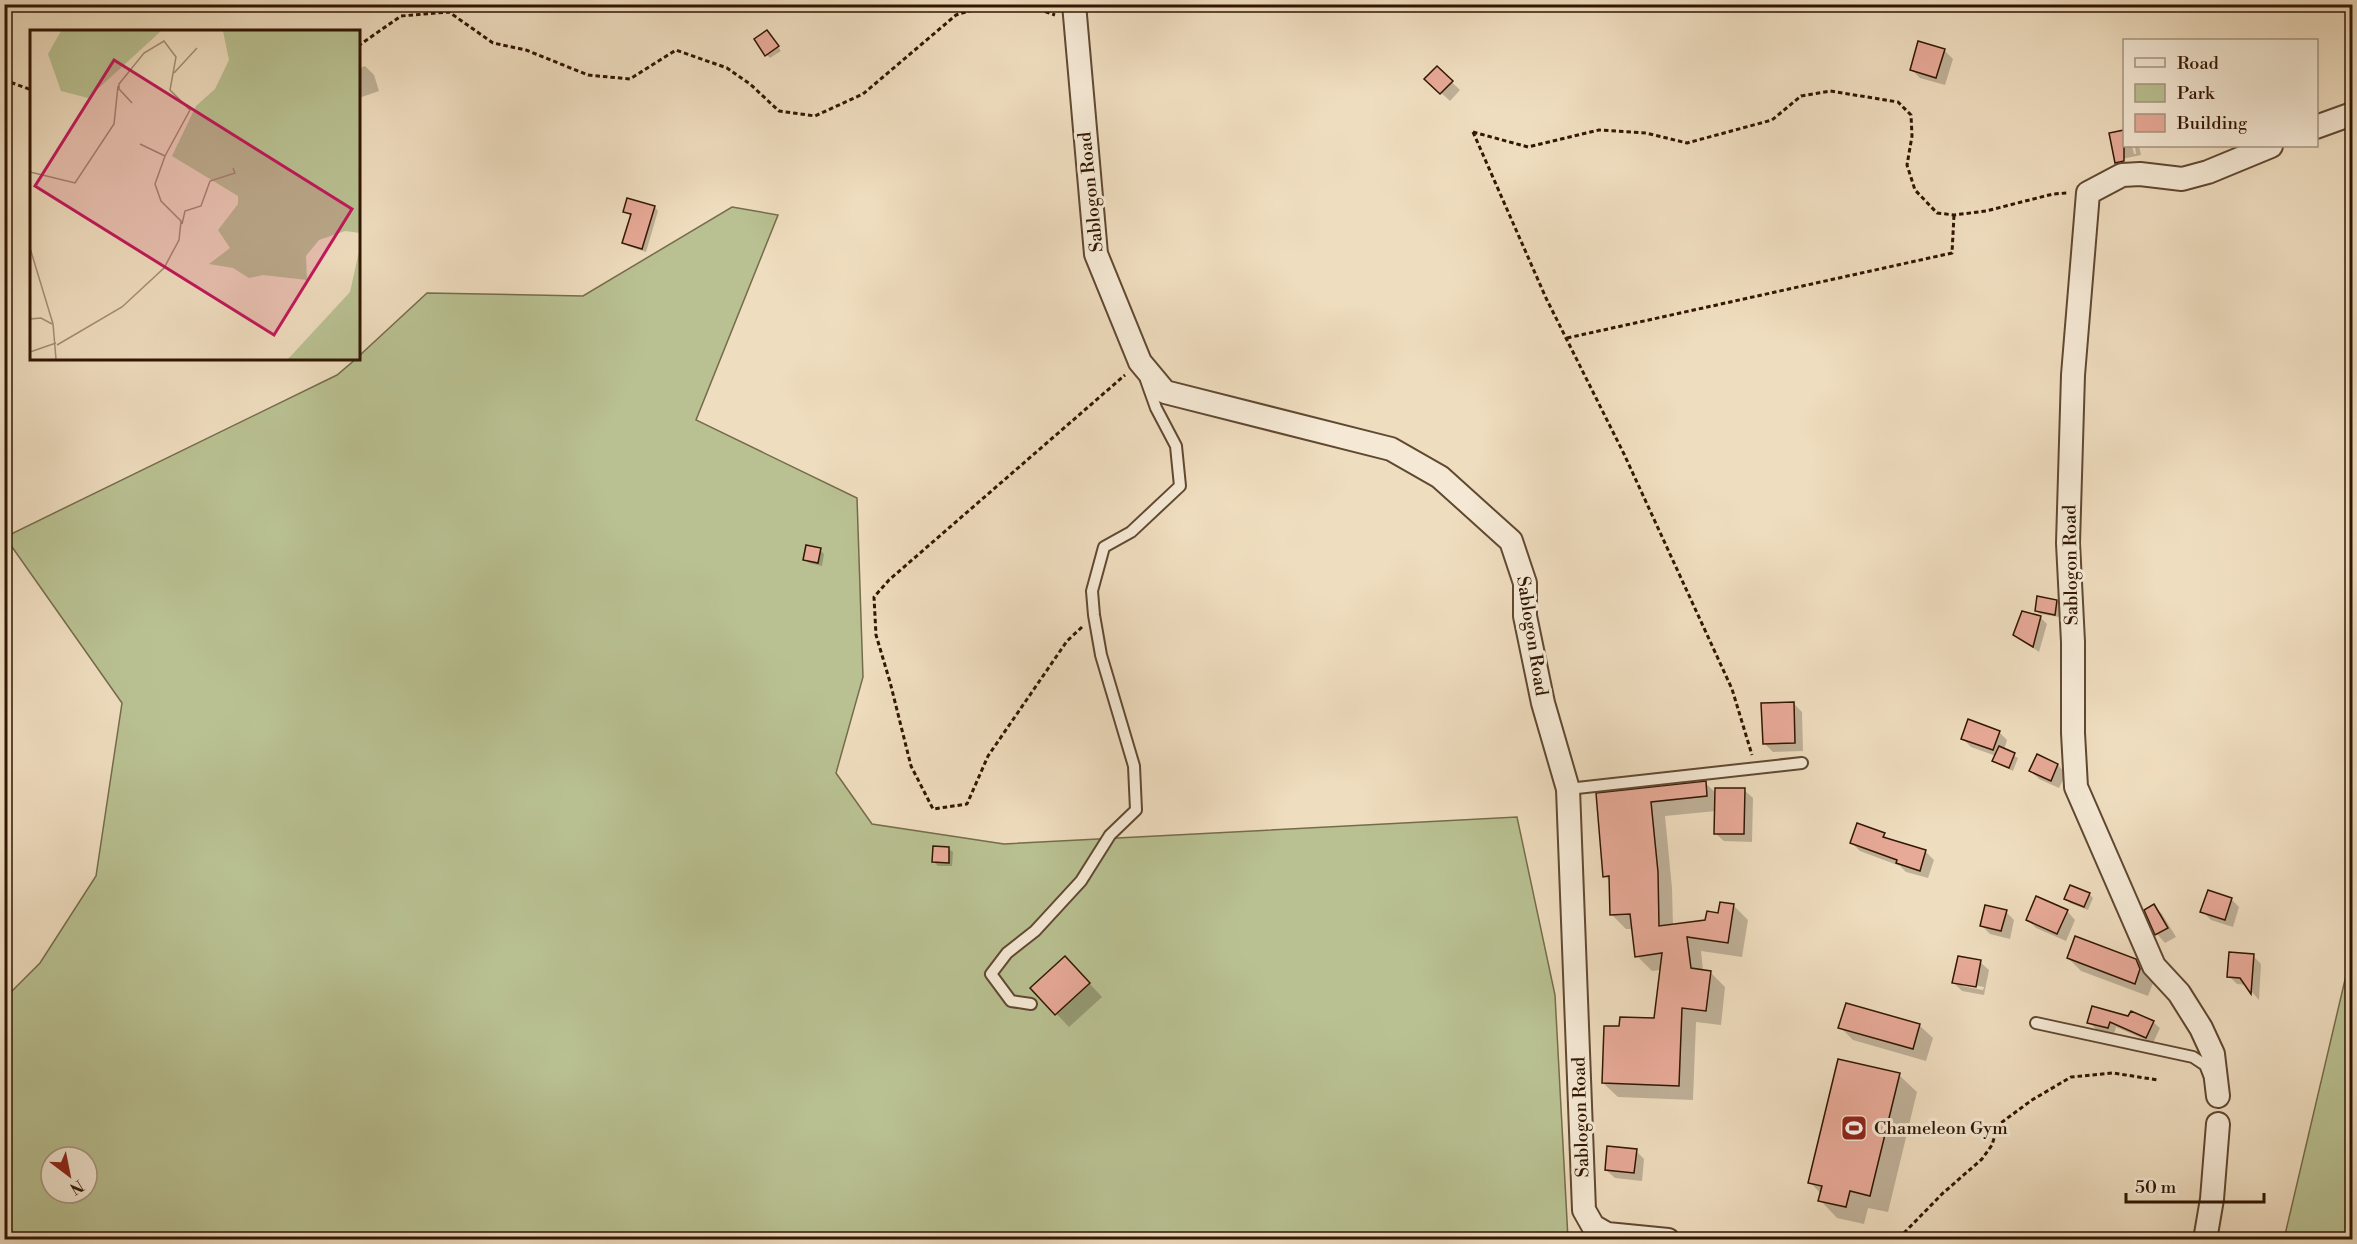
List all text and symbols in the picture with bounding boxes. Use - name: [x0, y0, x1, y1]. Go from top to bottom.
- inset map: [30, 30, 360, 360]
- legend: [2123, 39, 2318, 147]
- text: Road: [2177, 52, 2220, 75]
- text: Park: [2177, 82, 2216, 105]
- text: Building: [2176, 112, 2248, 135]
- street label: Sablogon Road: [1073, 130, 1109, 253]
- street label: Sablogon Road: [2058, 504, 2084, 626]
- street label: Sablogon Road: [1511, 575, 1553, 698]
- street label: Sablogon Road: [1567, 1055, 1595, 1178]
- sports icon: Chameleon Gym: [1839, 1113, 1869, 1143]
- place label: Chameleon Gym: [1874, 1117, 2008, 1140]
- north arrow: [39, 1145, 99, 1205]
- scale bar: [2126, 1166, 2264, 1204]
- text: N: [65, 1175, 87, 1199]
- text: 50 m: [2135, 1176, 2177, 1199]

